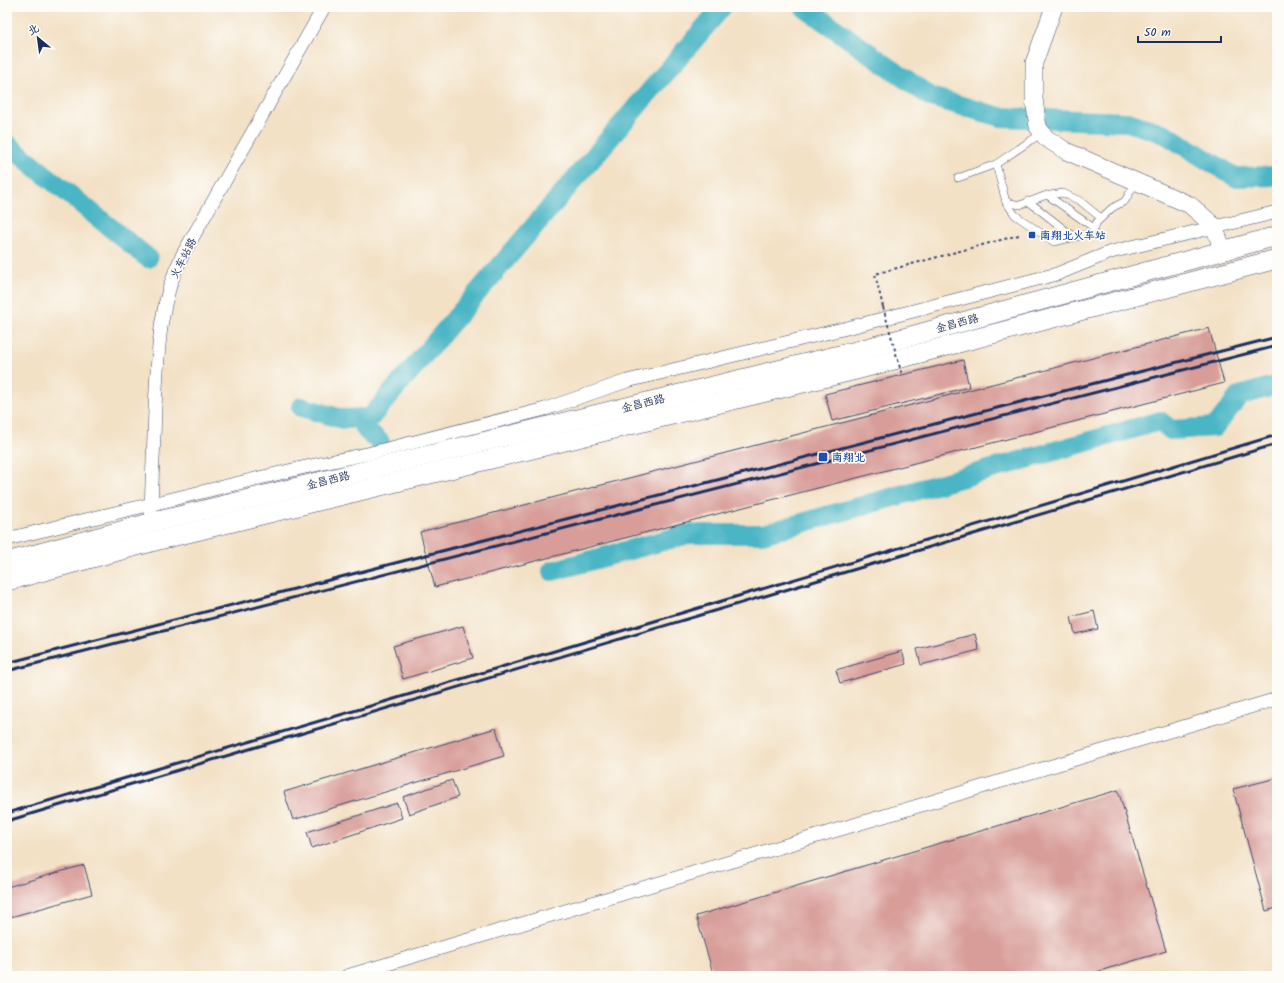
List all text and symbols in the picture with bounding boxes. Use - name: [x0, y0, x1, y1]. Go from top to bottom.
- north arrow: [18, 18, 58, 58]
- scale bar: [1138, 18, 1221, 44]
- text: 北: [24, 20, 43, 41]
- text: 50 m: [1144, 23, 1171, 42]
- place label: 南翔北火车站: [1040, 227, 1106, 245]
- marker: 南翔北火车站: [1027, 230, 1037, 240]
- street label: 火车站路: [166, 235, 202, 282]
- street label: 金昌西路: [934, 310, 981, 338]
- street label: 金昌西路: [620, 390, 667, 418]
- place label: 南翔北: [832, 449, 865, 467]
- marker: 南翔北: [817, 451, 829, 463]
- street label: 金昌西路: [305, 467, 352, 495]

